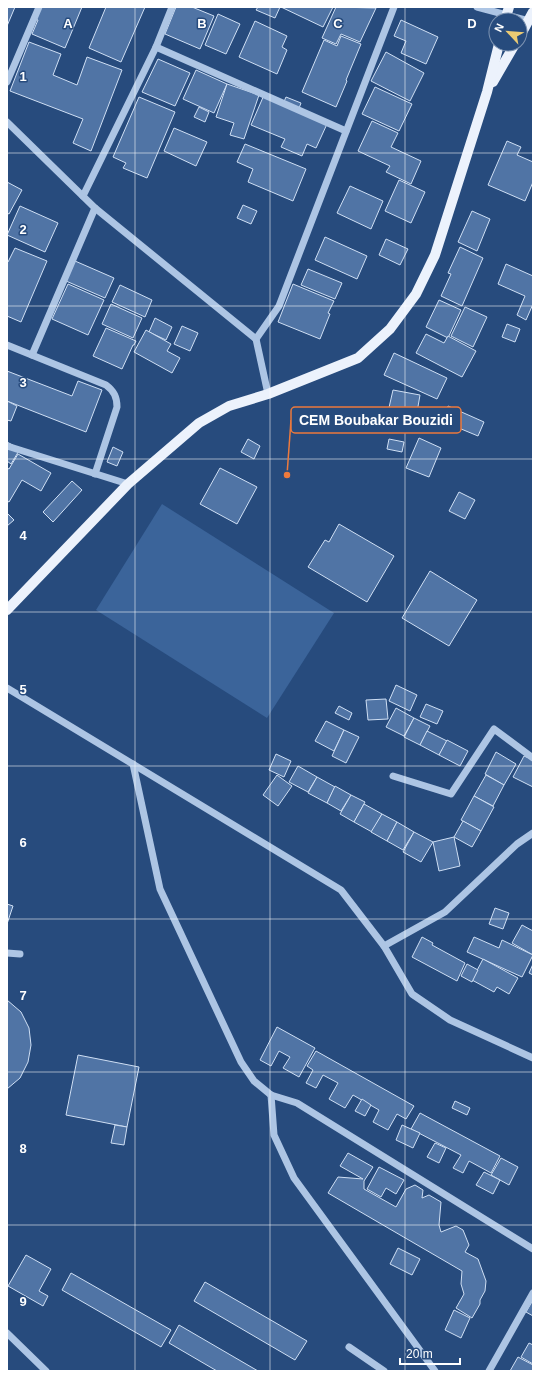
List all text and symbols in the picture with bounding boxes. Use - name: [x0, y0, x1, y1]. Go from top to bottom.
- north arrow: [488, 12, 528, 52]
- text: A: [63, 16, 73, 31]
- text: B: [197, 16, 207, 31]
- text: C: [333, 16, 343, 31]
- text: D: [467, 16, 477, 31]
- text: N: [492, 21, 506, 34]
- text: 1: [19, 69, 27, 84]
- text: 2: [19, 222, 27, 237]
- text: 3: [19, 375, 27, 390]
- callout: CEM Boubakar Bouzidi: [291, 407, 461, 433]
- text: CEM Boubakar Bouzidi: [299, 412, 453, 428]
- text: 4: [19, 528, 27, 543]
- text: 5: [19, 682, 27, 697]
- text: 6: [19, 835, 27, 850]
- text: 7: [19, 988, 27, 1003]
- text: 8: [19, 1141, 27, 1156]
- text: 9: [19, 1294, 27, 1309]
- scale bar: [400, 1340, 460, 1366]
- text: 20 m: [406, 1347, 433, 1361]

